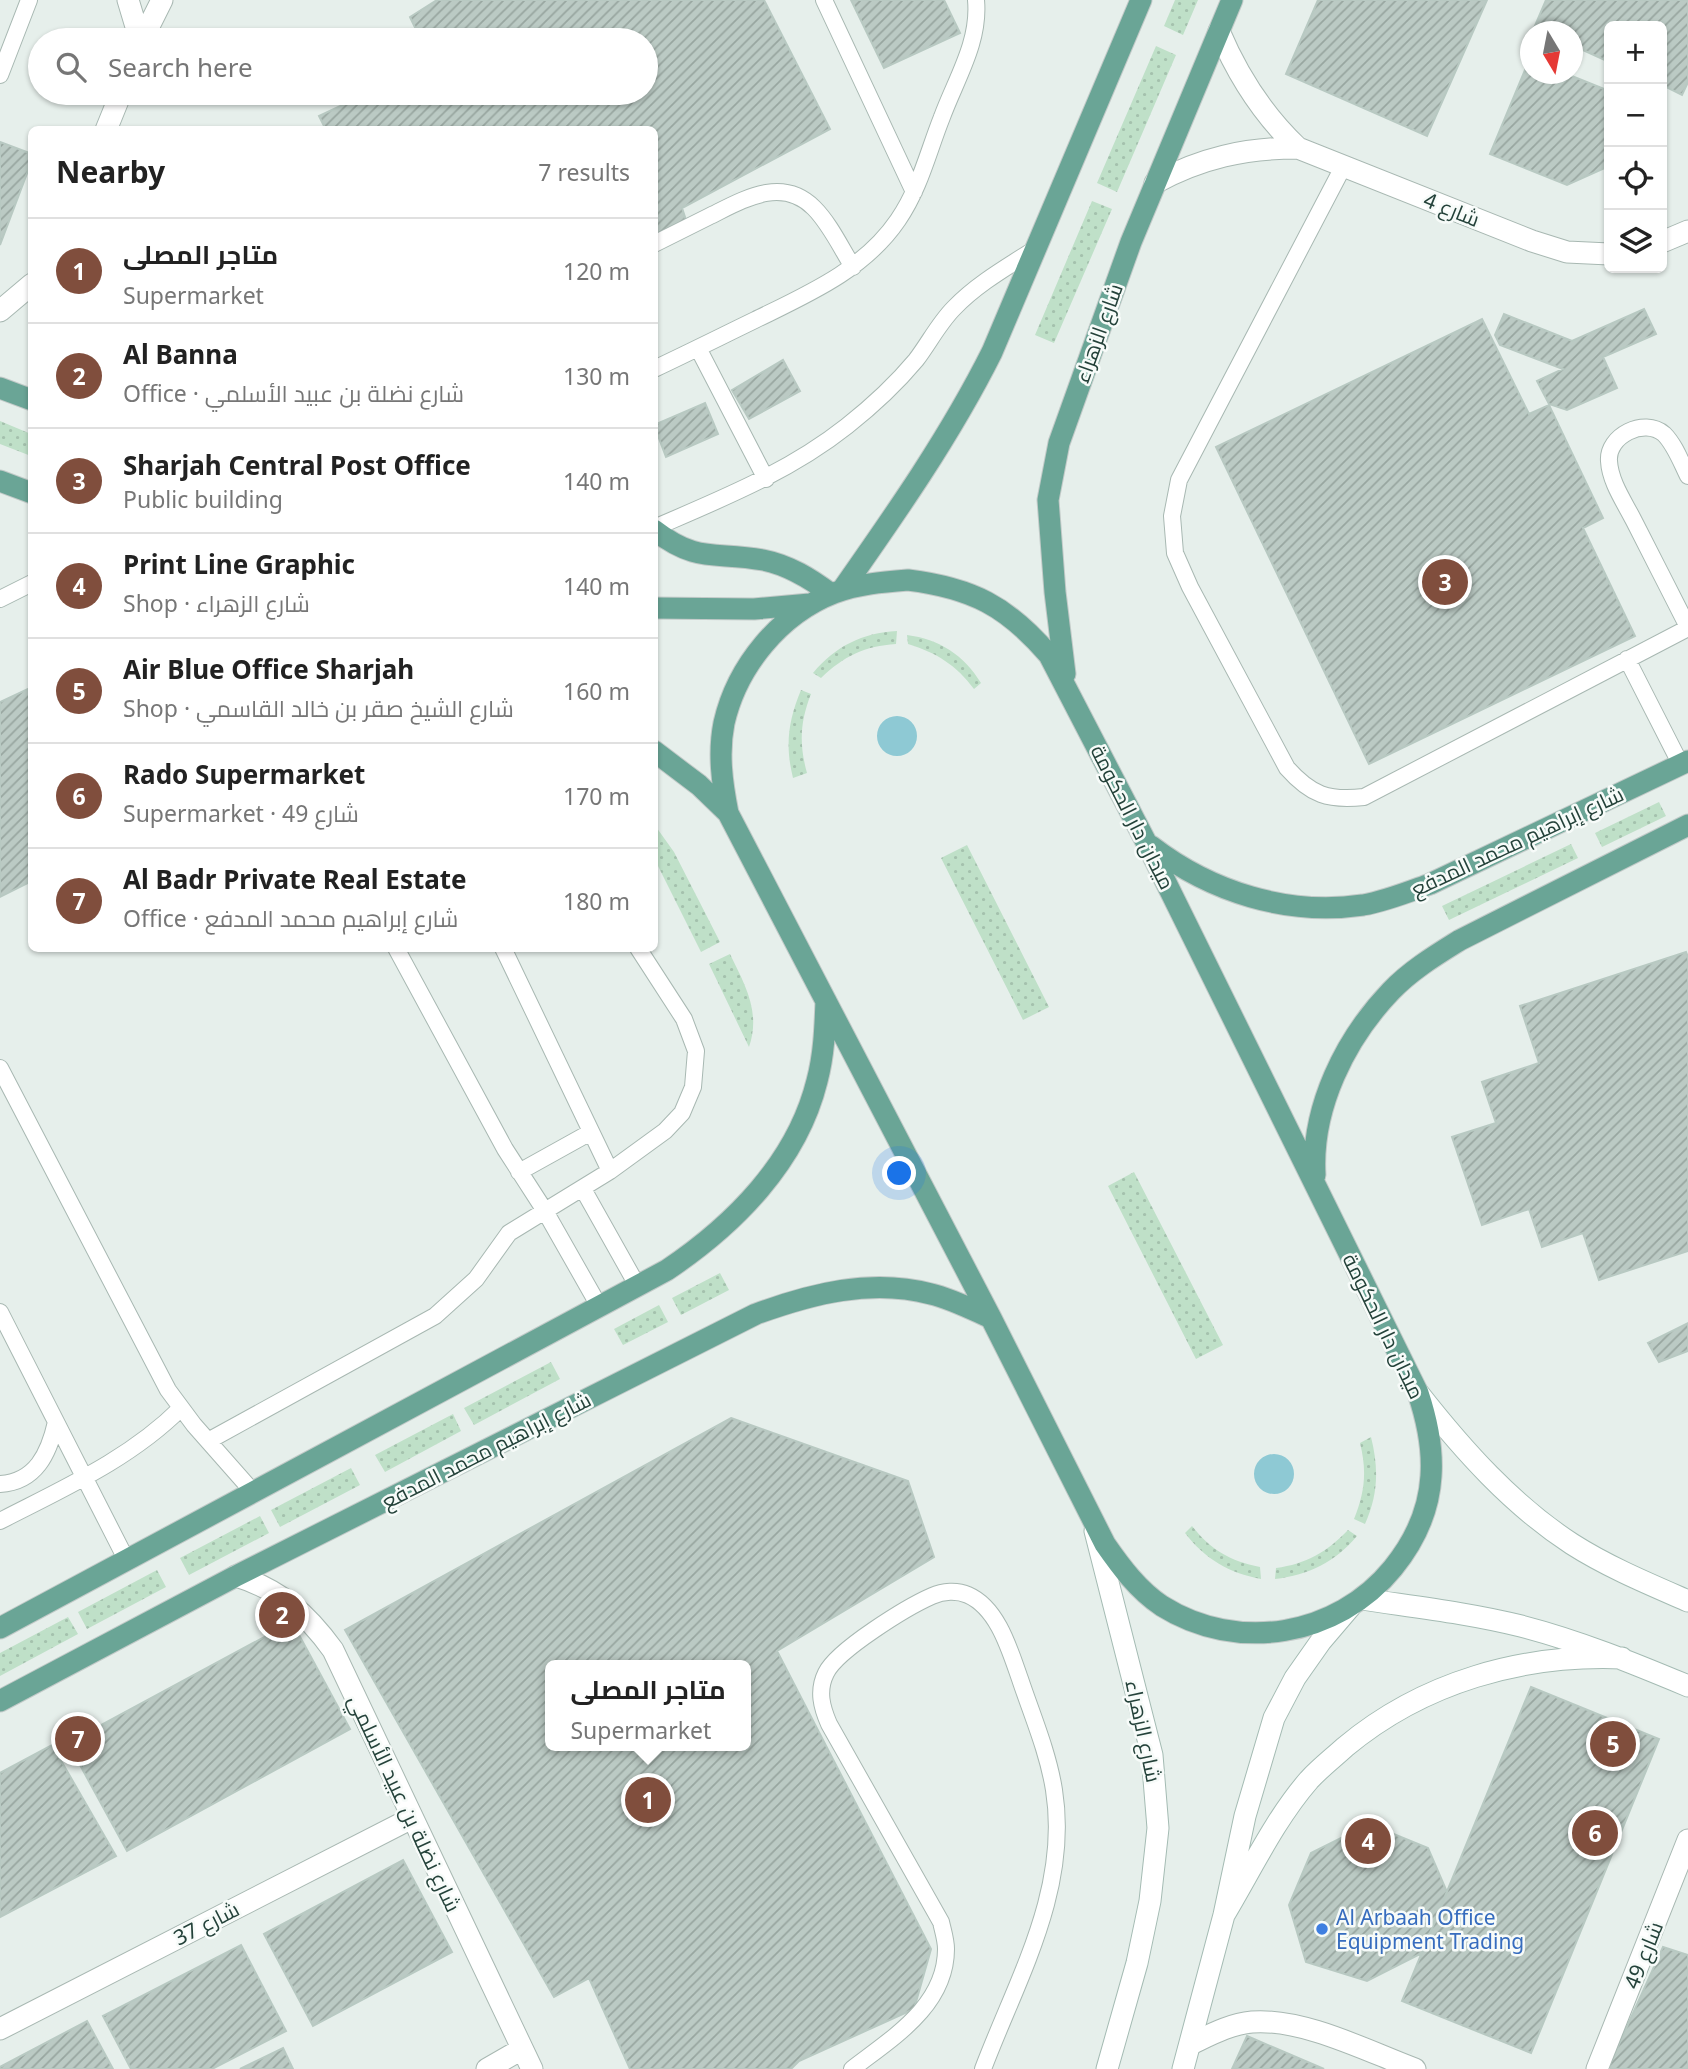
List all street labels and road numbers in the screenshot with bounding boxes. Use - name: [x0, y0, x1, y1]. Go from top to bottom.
- street label: شارع 4: [1419, 185, 1484, 234]
- street label: شارع الزهراء: [1067, 279, 1130, 387]
- street label: ميدان دار الحكومة: [1085, 740, 1181, 894]
- street label: شارع إبراهيم محمد المدفع: [1406, 779, 1628, 903]
- street label: ميدان دار الحكومة: [1337, 1249, 1431, 1403]
- street label: شارع إبراهيم محمد المدفع: [377, 1385, 596, 1516]
- street label: شارع الزهراء: [1119, 1677, 1169, 1785]
- street label: شارع نضلة بن عبيد الأسلمي: [340, 1690, 468, 1917]
- street label: شارع 37: [168, 1895, 244, 1952]
- street label: شارع 49: [1617, 1917, 1670, 1993]

